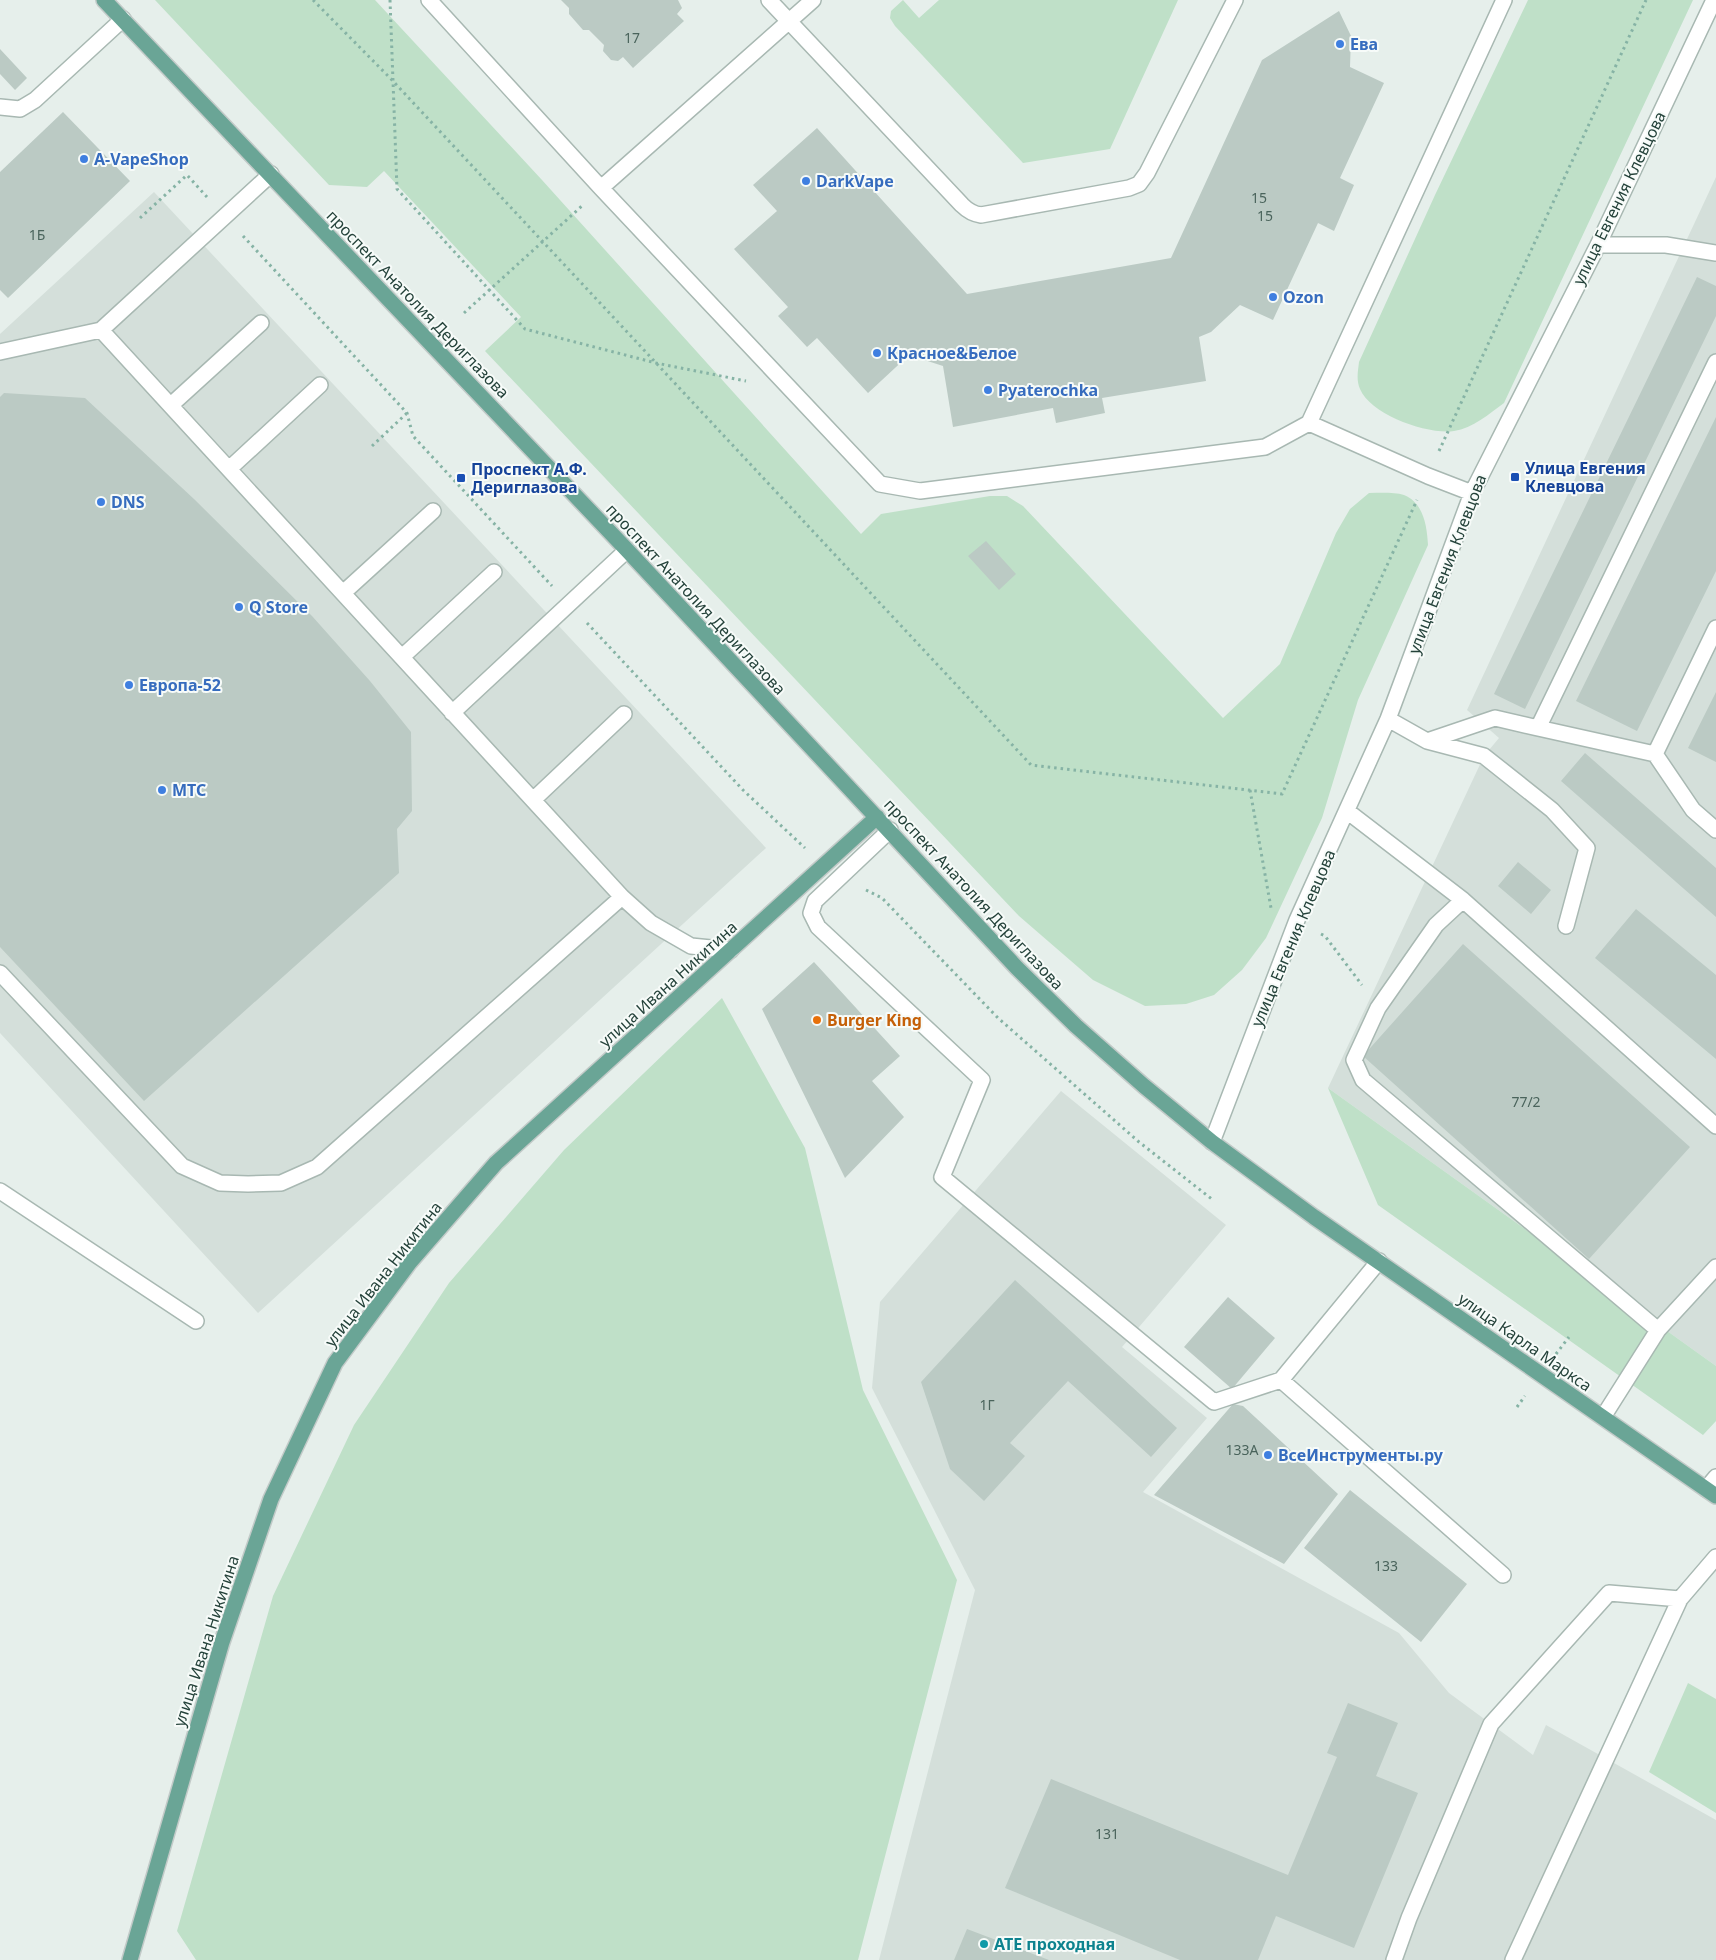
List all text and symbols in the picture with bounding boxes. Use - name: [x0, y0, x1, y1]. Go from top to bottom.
- house number: 17: [624, 28, 640, 47]
- place label: Ева: [1350, 33, 1378, 55]
- marker: Ева: [1334, 38, 1346, 50]
- street label: улица Евгения Клевцова: [1567, 107, 1671, 289]
- place label: A-VapeShop: [94, 148, 189, 170]
- marker: A-VapeShop: [78, 153, 90, 165]
- place label: DarkVape: [816, 170, 894, 192]
- marker: DarkVape: [800, 175, 812, 187]
- house number: 15: [1251, 188, 1267, 207]
- street label: проспект Анатолия Дериглазова: [322, 205, 514, 403]
- house number: 15: [1257, 206, 1273, 225]
- house number: 1Б: [29, 225, 45, 244]
- place label: Ozon: [1283, 286, 1324, 308]
- marker: Ozon: [1267, 291, 1279, 303]
- place label: Красное&Белое: [887, 342, 1017, 364]
- marker: Красное&Белое: [871, 347, 883, 359]
- place label: Pyaterochka: [998, 379, 1098, 401]
- marker: Pyaterochka: [982, 384, 994, 396]
- place label: Улица Евгения Клевцова: [1525, 457, 1646, 497]
- place label: Проспект А.Ф. Дериглазова: [471, 458, 587, 498]
- street label: улица Евгения Клевцова: [1403, 471, 1491, 657]
- marker: Улица Евгения Клевцова: [1509, 471, 1521, 483]
- marker: Проспект А.Ф. Дериглазова: [455, 472, 467, 484]
- place label: DNS: [111, 491, 145, 513]
- marker: DNS: [95, 496, 107, 508]
- street label: проспект Анатолия Дериглазова: [601, 499, 791, 699]
- place label: Q Store: [249, 596, 308, 618]
- marker: Q Store: [233, 601, 245, 613]
- place label: Европа-52: [139, 674, 221, 696]
- marker: Европа-52: [123, 679, 135, 691]
- place label: МТС: [172, 779, 206, 801]
- marker: МТС: [156, 784, 168, 796]
- street label: проспект Анатолия Дериглазова: [879, 794, 1069, 994]
- street label: улица Евгения Клевцова: [1246, 846, 1340, 1030]
- street label: улица Ивана Никитина: [594, 916, 742, 1052]
- place label: Burger King: [827, 1009, 922, 1031]
- marker: Burger King: [811, 1014, 823, 1026]
- house number: 77/2: [1511, 1092, 1541, 1111]
- street label: улица Ивана Никитина: [319, 1197, 447, 1351]
- street label: улица Карла Маркса: [1454, 1288, 1596, 1396]
- house number: 1Г: [979, 1395, 995, 1414]
- house number: 133А: [1226, 1440, 1259, 1459]
- place label: ВсеИнструменты.ру: [1278, 1444, 1444, 1466]
- marker: ВсеИнструменты.ру: [1262, 1449, 1274, 1461]
- street label: улица Ивана Никитина: [168, 1553, 244, 1729]
- house number: 133: [1374, 1556, 1398, 1575]
- house number: 131: [1095, 1824, 1119, 1843]
- place label: АТЕ проходная: [994, 1933, 1115, 1955]
- marker: АТЕ проходная: [978, 1938, 990, 1950]

